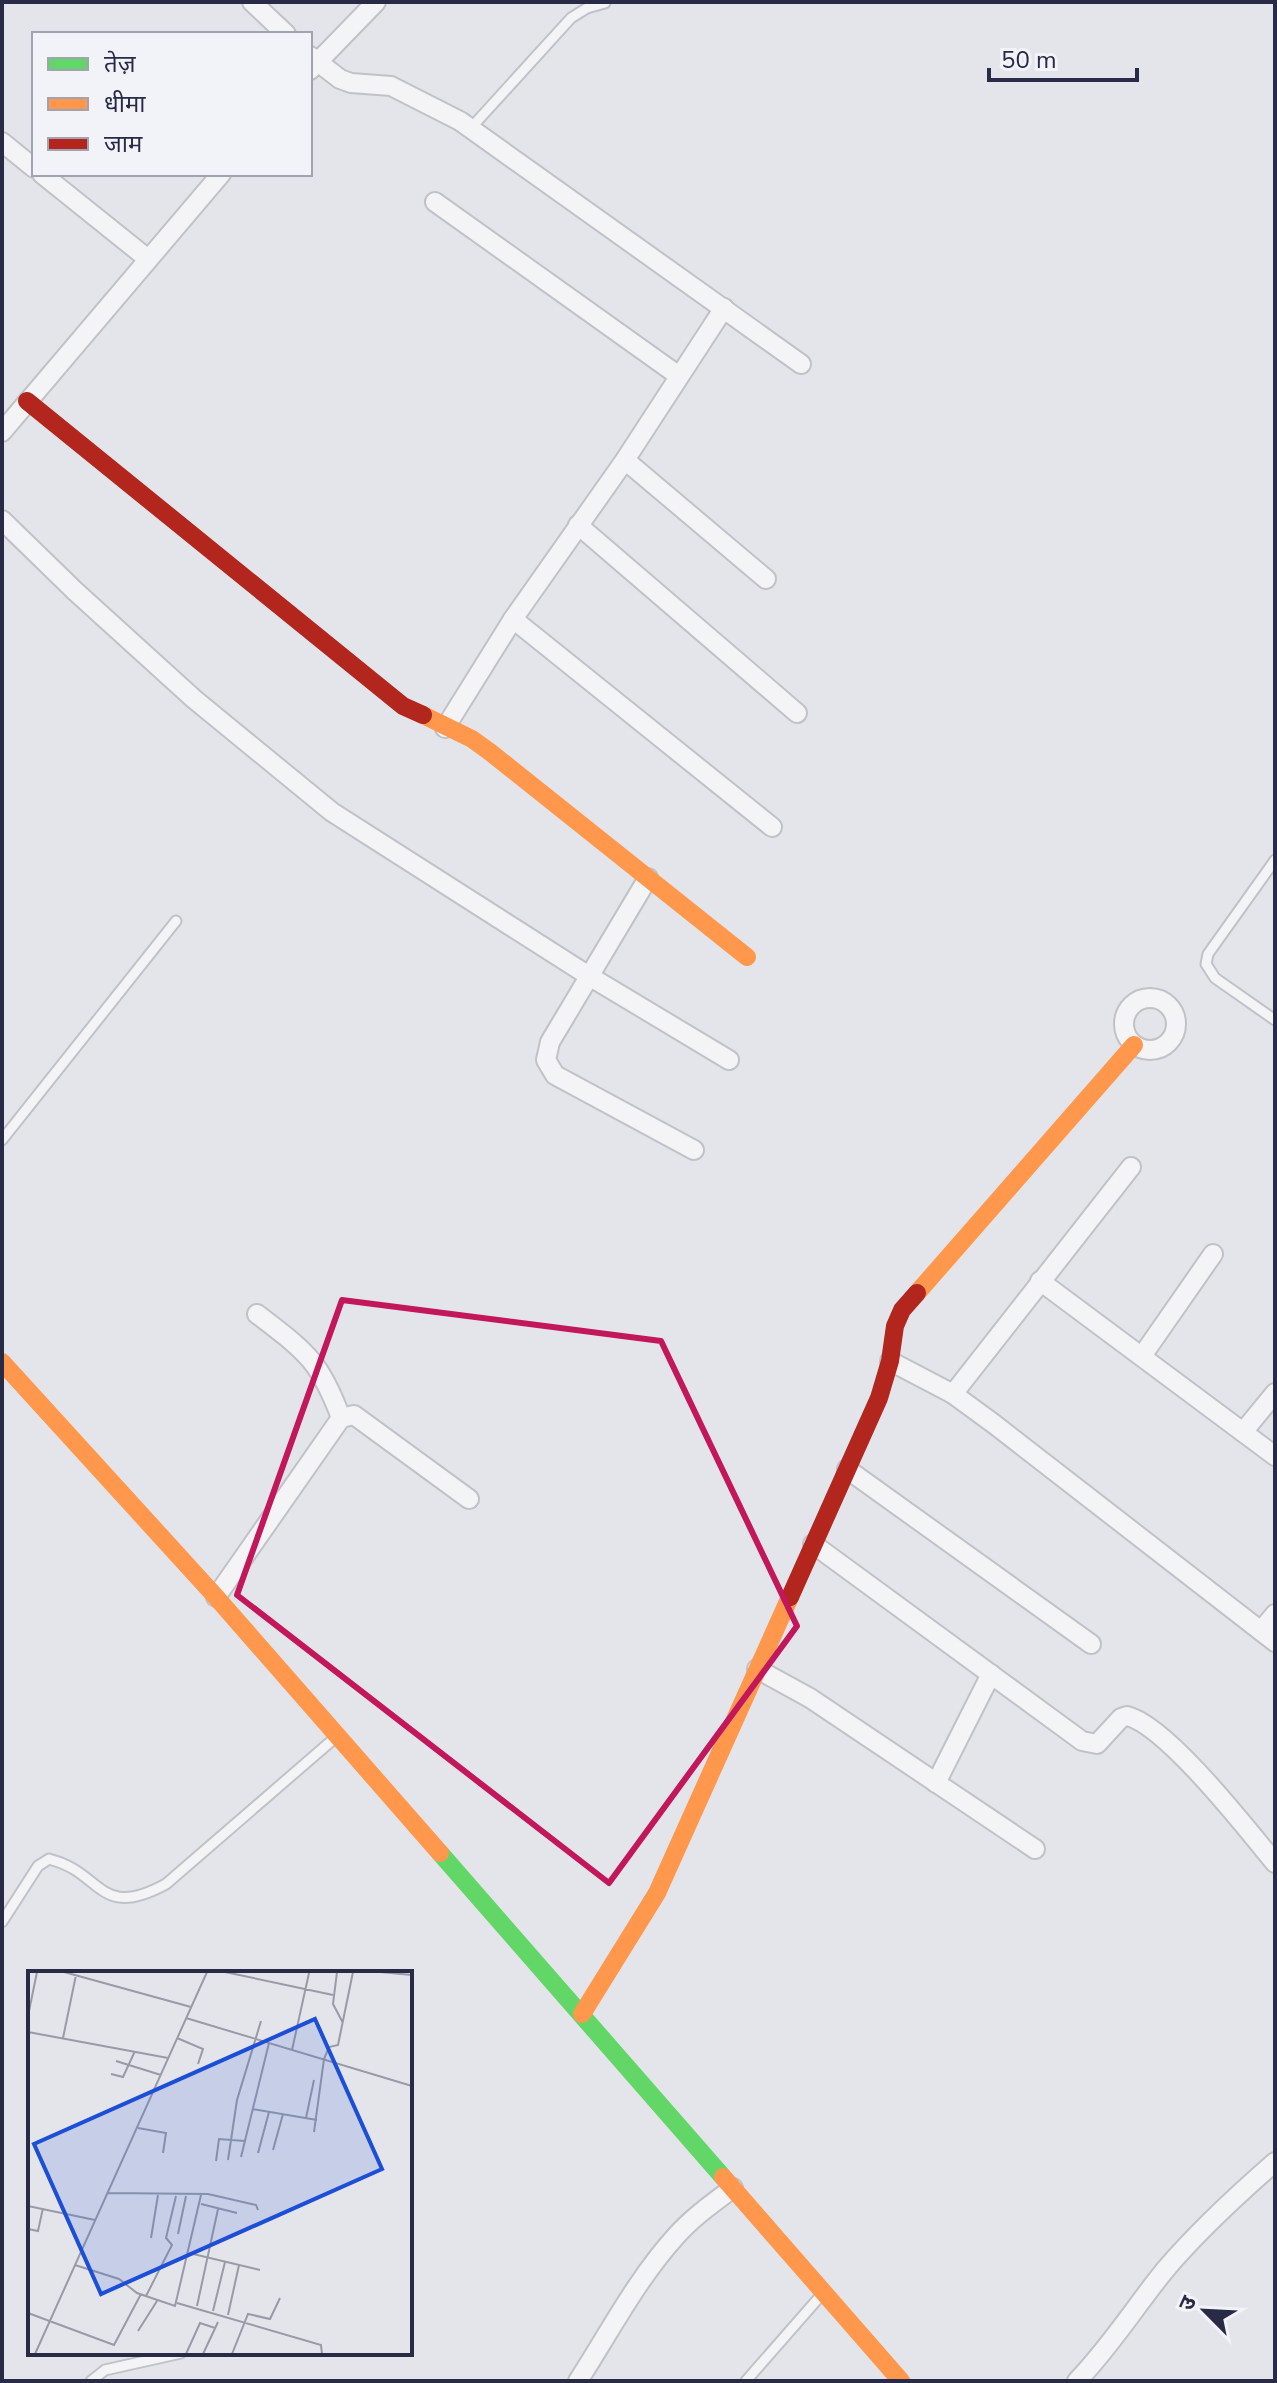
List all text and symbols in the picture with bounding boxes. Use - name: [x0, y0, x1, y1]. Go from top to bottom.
- legend: [32, 32, 312, 176]
- scale bar: [989, 32, 1137, 82]
- text: 50 m: [1001, 44, 1057, 76]
- text: तेज़: [104, 48, 137, 80]
- text: धीमा: [104, 88, 146, 120]
- text: जाम: [104, 128, 143, 160]
- inset map: [28, 1971, 412, 2355]
- north arrow: [1165, 2271, 1245, 2351]
- text: उ: [1171, 2290, 1204, 2315]

